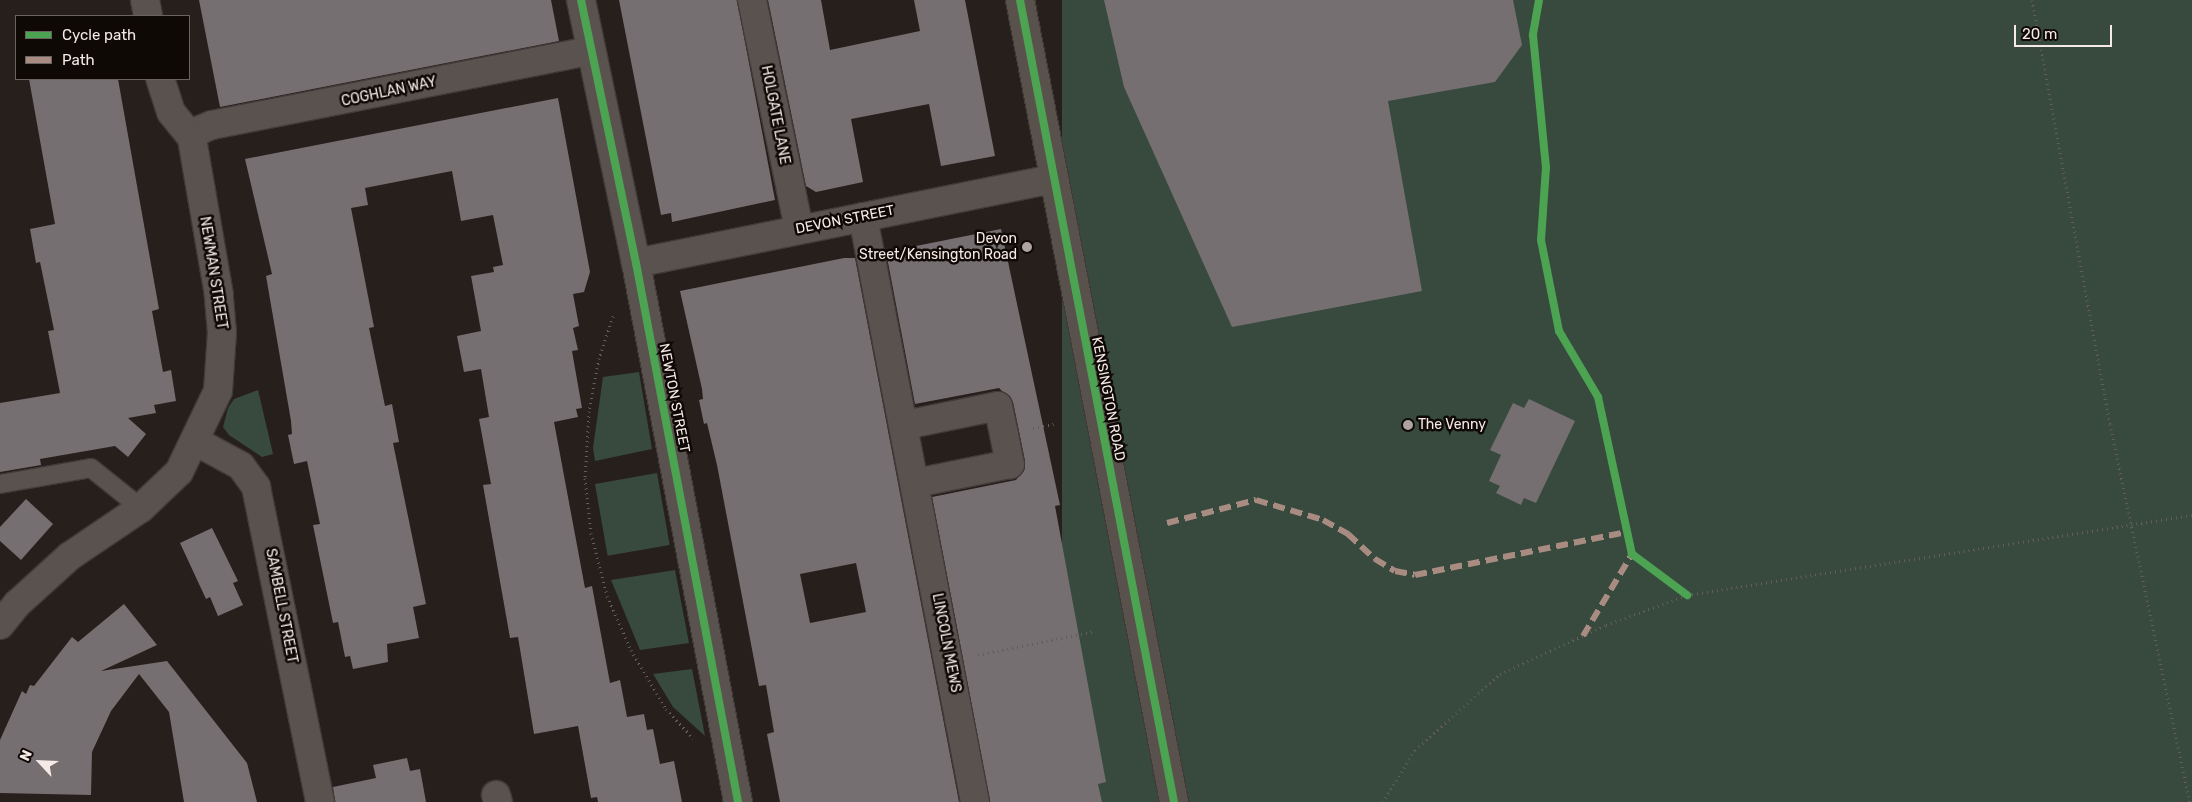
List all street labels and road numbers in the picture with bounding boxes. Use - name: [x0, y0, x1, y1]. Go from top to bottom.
- street label: HOLGATE LANE: [757, 64, 793, 166]
- street label: COGHLAN WAY: [340, 74, 438, 110]
- street label: DEVON STREET: [794, 202, 896, 238]
- street label: NEWMAN STREET: [196, 215, 230, 331]
- street label: KENSINGTON ROAD: [1088, 335, 1128, 463]
- street label: NEWTON STREET: [655, 342, 693, 454]
- street label: SAMBELL STREET: [262, 547, 300, 665]
- street label: LINCOLN MEWS: [928, 592, 964, 694]

